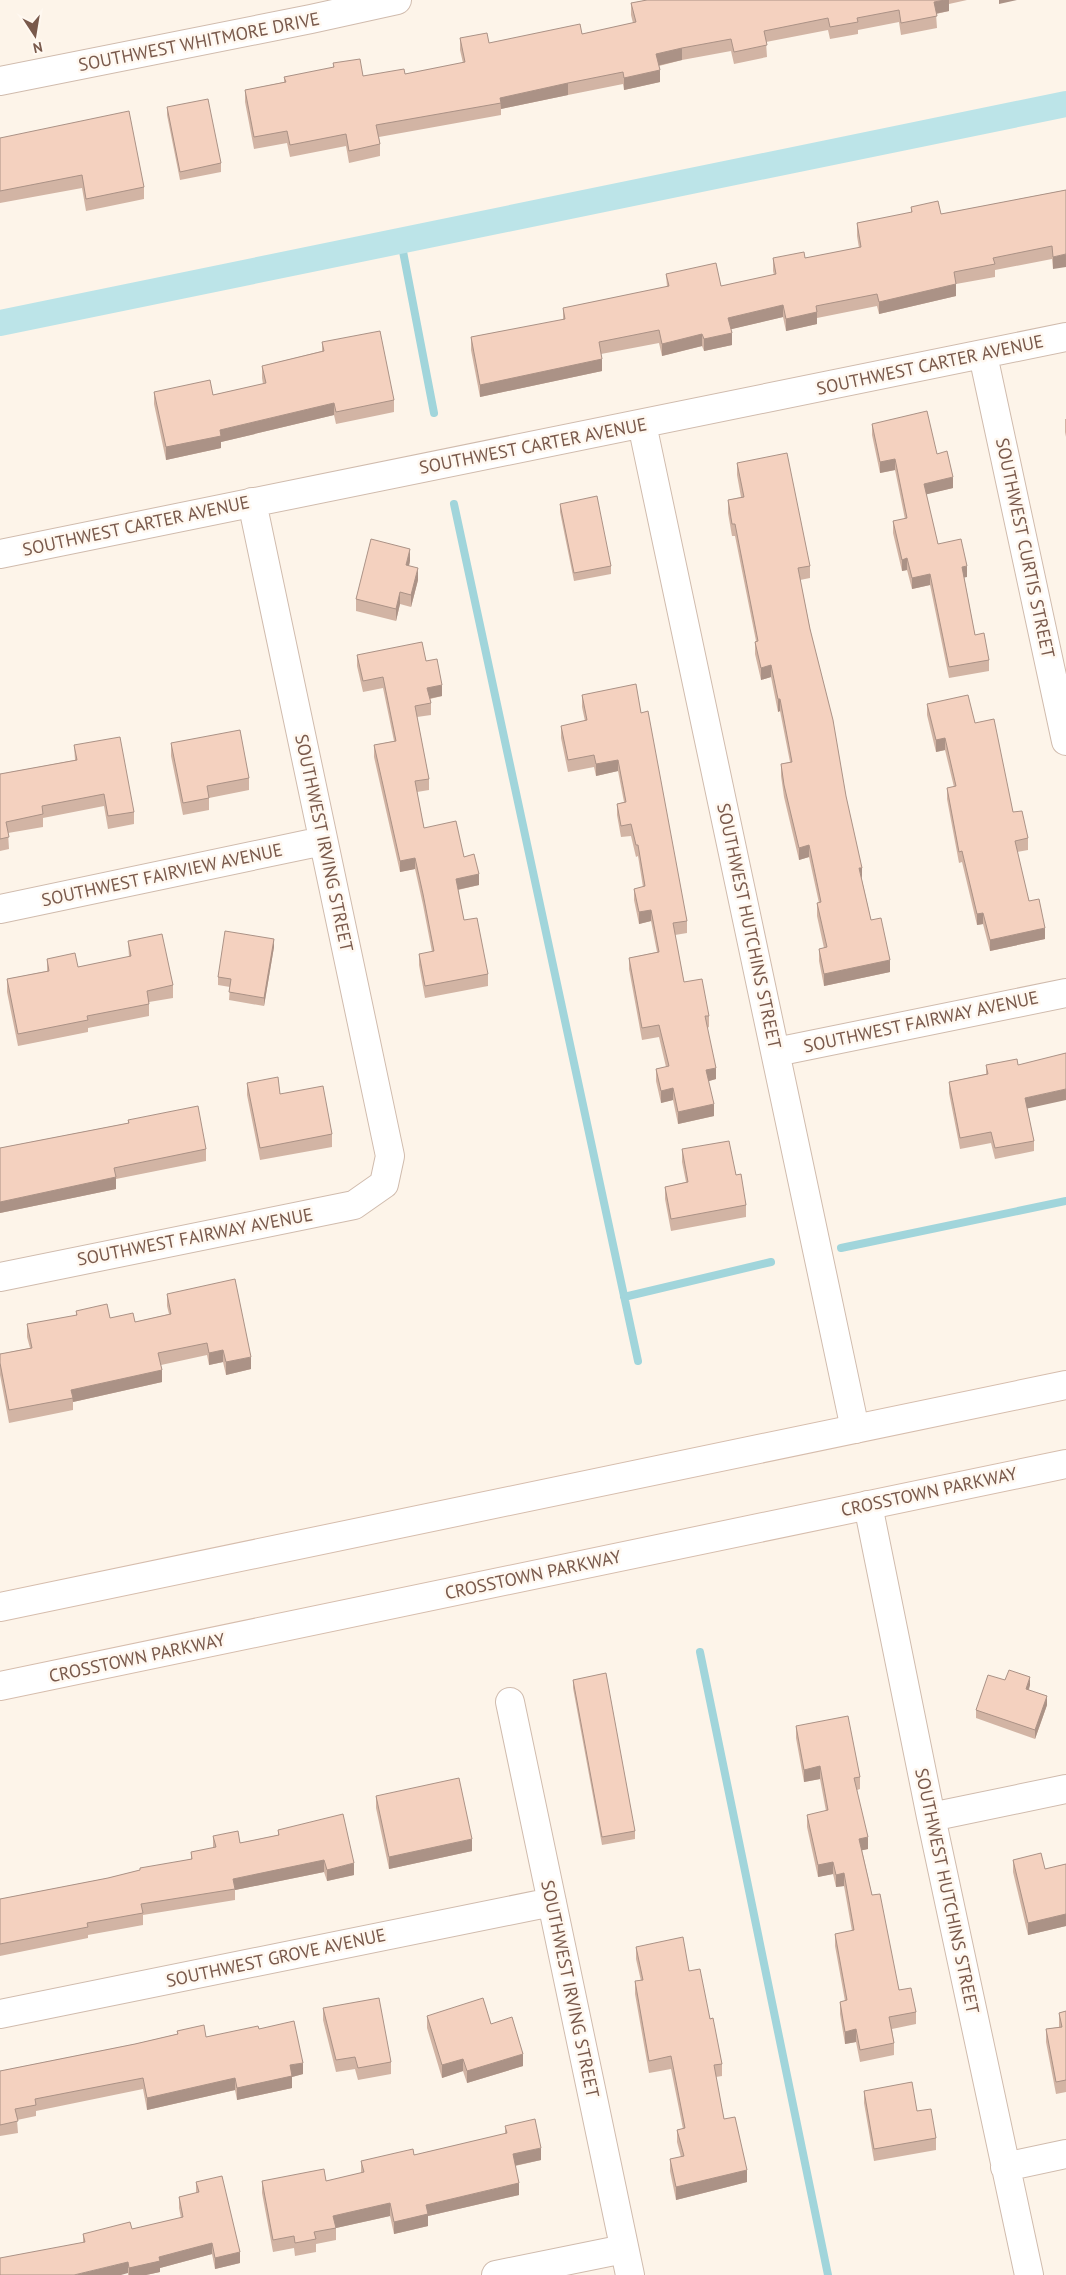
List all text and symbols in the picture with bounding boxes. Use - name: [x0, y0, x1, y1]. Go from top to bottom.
- street label: SOUTHWEST WHITMORE DRIVE: [76, 7, 321, 76]
- north arrow: [10, 10, 60, 60]
- text: N: [31, 38, 44, 57]
- street label: SOUTHWEST CARTER AVENUE: [814, 329, 1045, 400]
- street label: SOUTHWEST CARTER AVENUE: [417, 412, 649, 479]
- street label: SOUTHWEST CURTIS STREET: [991, 436, 1060, 660]
- street label: SOUTHWEST CARTER AVENUE: [20, 490, 251, 561]
- street label: SOUTHWEST IRVING STREET: [290, 732, 359, 954]
- street label: SOUTHWEST HUTCHINS STREET: [712, 801, 787, 1051]
- street label: SOUTHWEST FAIRVIEW AVENUE: [39, 838, 284, 911]
- street label: SOUTHWEST FAIRWAY AVENUE: [801, 985, 1040, 1058]
- street label: SOUTHWEST FAIRWAY AVENUE: [75, 1202, 315, 1271]
- street label: CROSSTOWN PARKWAY: [839, 1462, 1019, 1521]
- street label: CROSSTOWN PARKWAY: [443, 1545, 623, 1604]
- street label: CROSSTOWN PARKWAY: [47, 1628, 227, 1687]
- street label: SOUTHWEST HUTCHINS STREET: [910, 1766, 985, 2016]
- street label: SOUTHWEST IRVING STREET: [536, 1878, 605, 2100]
- street label: SOUTHWEST GROVE AVENUE: [164, 1923, 388, 1992]

